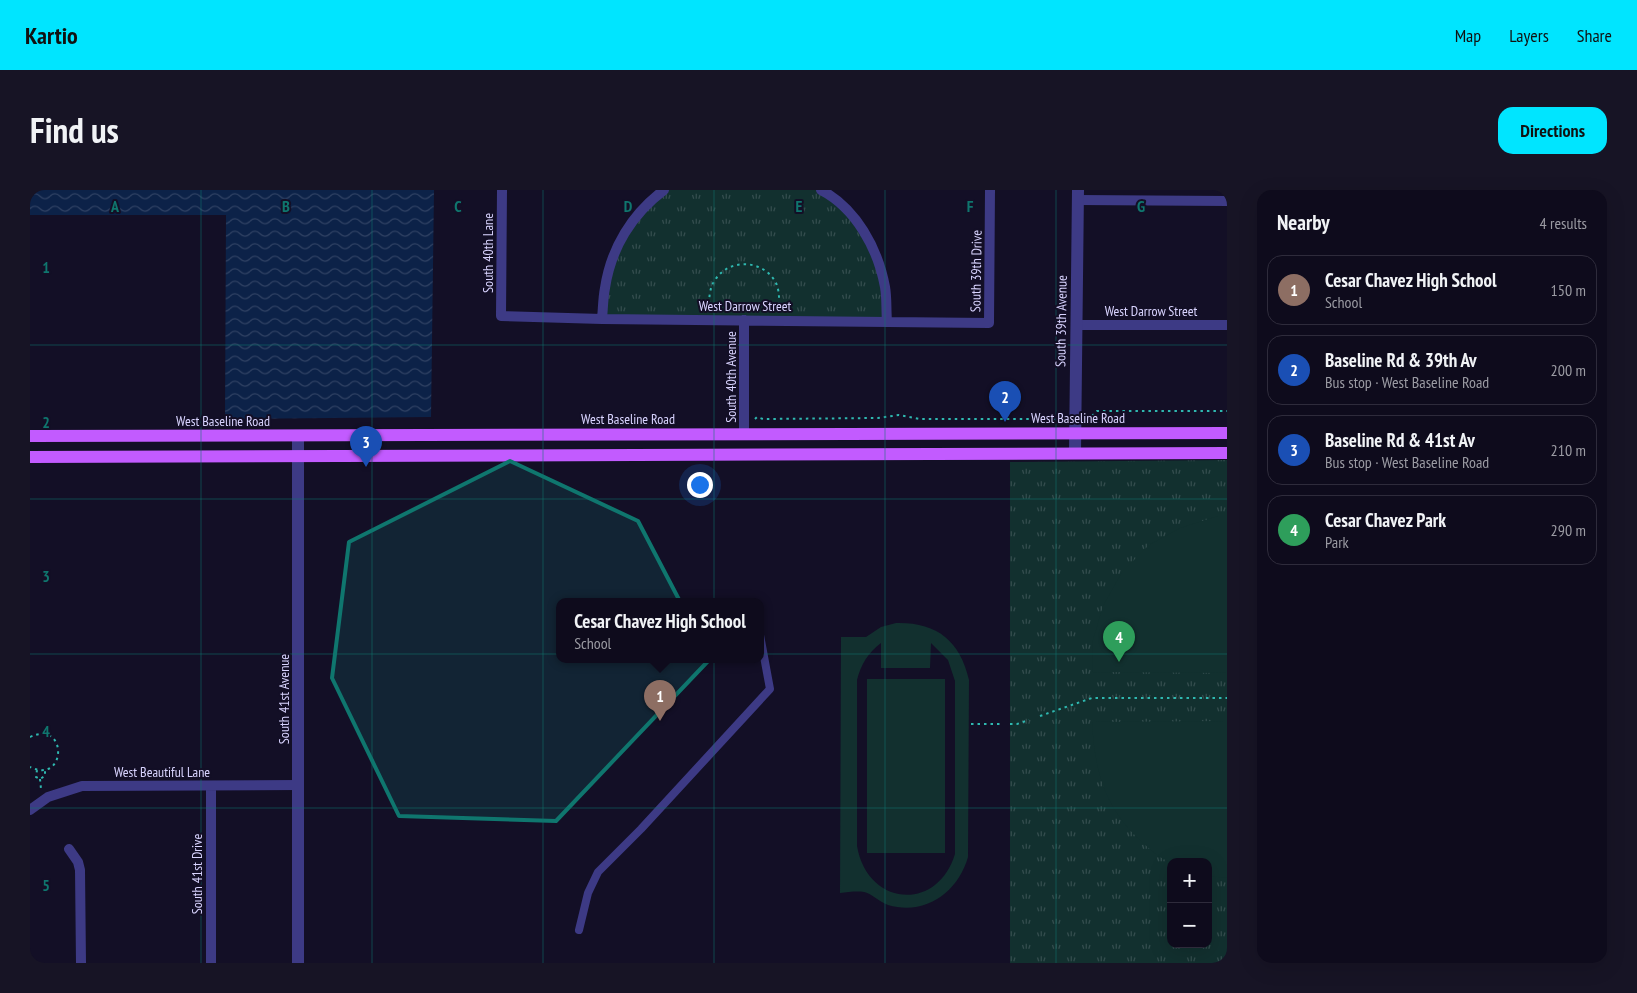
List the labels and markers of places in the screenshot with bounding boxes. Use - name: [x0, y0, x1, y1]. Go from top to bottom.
- pin: 2: [989, 381, 1021, 422]
- pin: 3: [350, 426, 382, 467]
- pin: 4: [1103, 621, 1135, 662]
- pin: 1: [644, 680, 676, 721]

